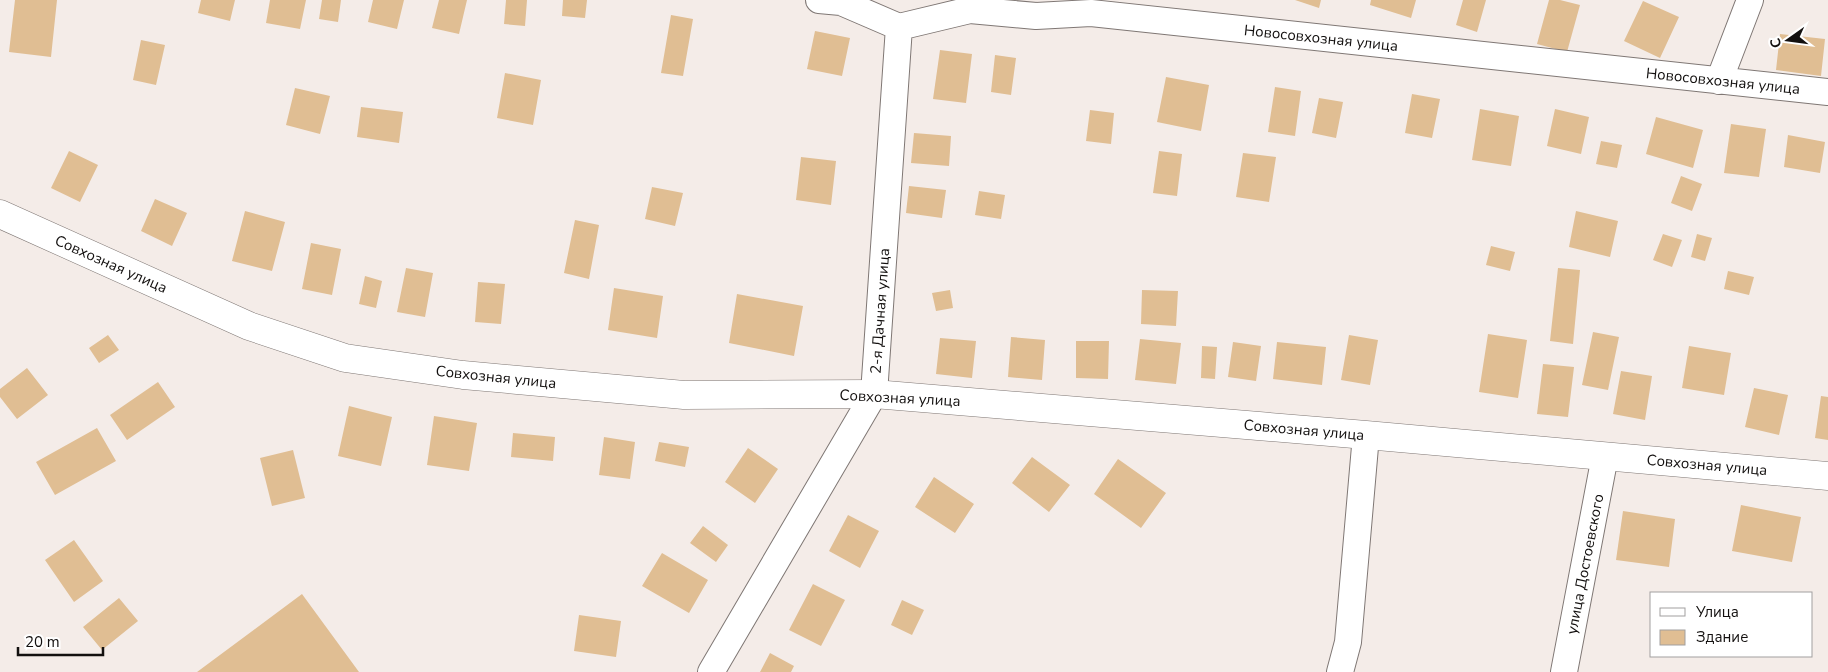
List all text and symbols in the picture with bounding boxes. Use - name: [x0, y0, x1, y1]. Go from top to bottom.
- north arrow: [1763, 15, 1813, 65]
- street label: Новосовхозная улица: [1243, 20, 1399, 56]
- text: С: [1765, 36, 1786, 50]
- street label: Новосовхозная улица: [1645, 63, 1801, 99]
- street label: Совхозная улица: [52, 230, 170, 298]
- street label: 2-я Дачная улица: [866, 247, 894, 375]
- street label: Совхозная улица: [435, 361, 557, 393]
- street label: Совхозная улица: [839, 385, 961, 411]
- street label: Совхозная улица: [1243, 415, 1365, 445]
- street label: Совхозная улица: [1646, 450, 1768, 480]
- street label: улица Достоевского: [1562, 492, 1608, 636]
- legend: [1650, 592, 1813, 657]
- text: Улица: [1695, 602, 1739, 622]
- scale bar: [18, 624, 102, 656]
- text: Здание: [1696, 627, 1748, 647]
- text: 20 m: [25, 632, 60, 652]

